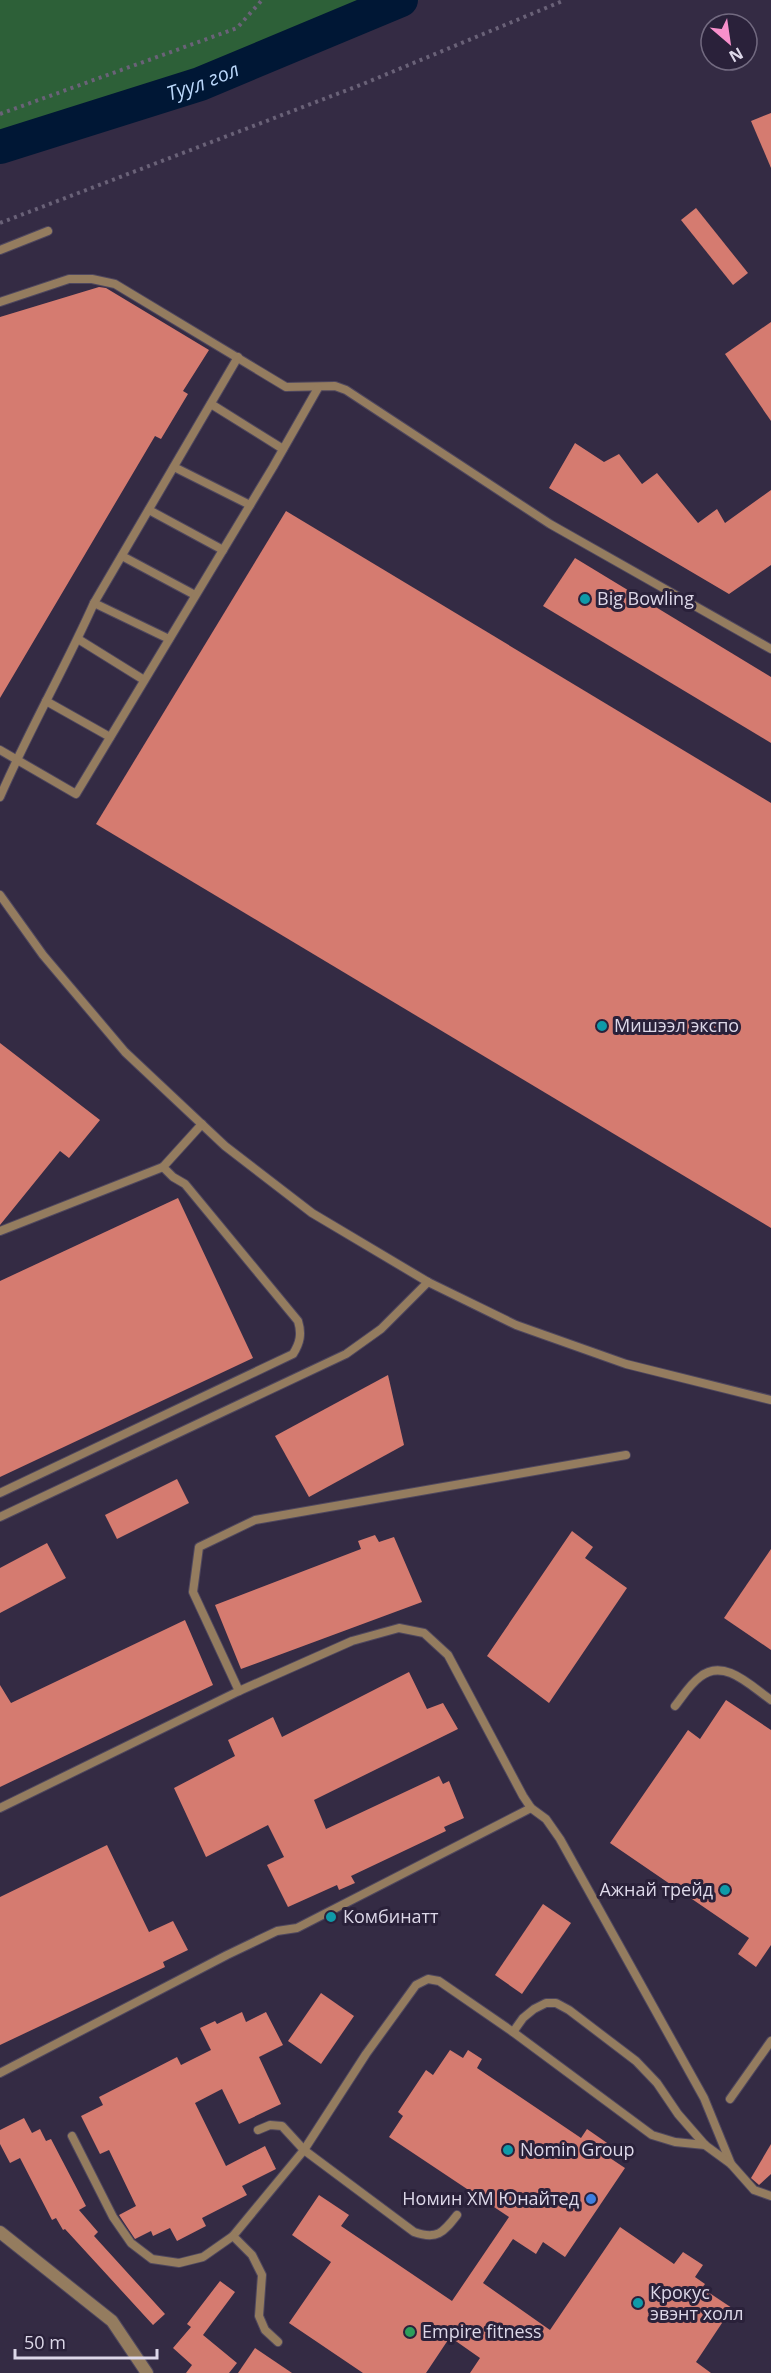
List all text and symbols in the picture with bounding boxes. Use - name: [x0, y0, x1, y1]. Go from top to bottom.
- north arrow: [699, 12, 759, 72]
- text: N: [725, 42, 747, 68]
- water label: Туул гол: [163, 55, 243, 107]
- place label: Big Bowling: [597, 586, 694, 610]
- marker: Big Bowling: [578, 592, 592, 606]
- place label: Мишээл экспо: [614, 1013, 739, 1037]
- marker: Мишээл экспо: [595, 1019, 609, 1033]
- place label: Ажнай трейд: [599, 1877, 713, 1901]
- marker: Ажнай трейд: [718, 1883, 732, 1897]
- place label: Комбинатт: [343, 1904, 439, 1928]
- marker: Комбинатт: [324, 1910, 338, 1924]
- place label: Nomin Group: [520, 2137, 635, 2161]
- marker: Nomin Group: [501, 2143, 515, 2157]
- place label: Номин ХМ Юнайтед: [402, 2186, 579, 2210]
- marker: Номин ХМ Юнайтед: [584, 2192, 598, 2206]
- place label: Крокус эвэнт холл: [650, 2280, 744, 2325]
- marker: Крокус эвэнт холл: [631, 2296, 645, 2310]
- place label: Empire fitness: [422, 2319, 542, 2343]
- scale bar: [15, 2322, 158, 2360]
- marker: Empire fitness: [403, 2325, 417, 2339]
- text: 50 m: [24, 2330, 66, 2354]

